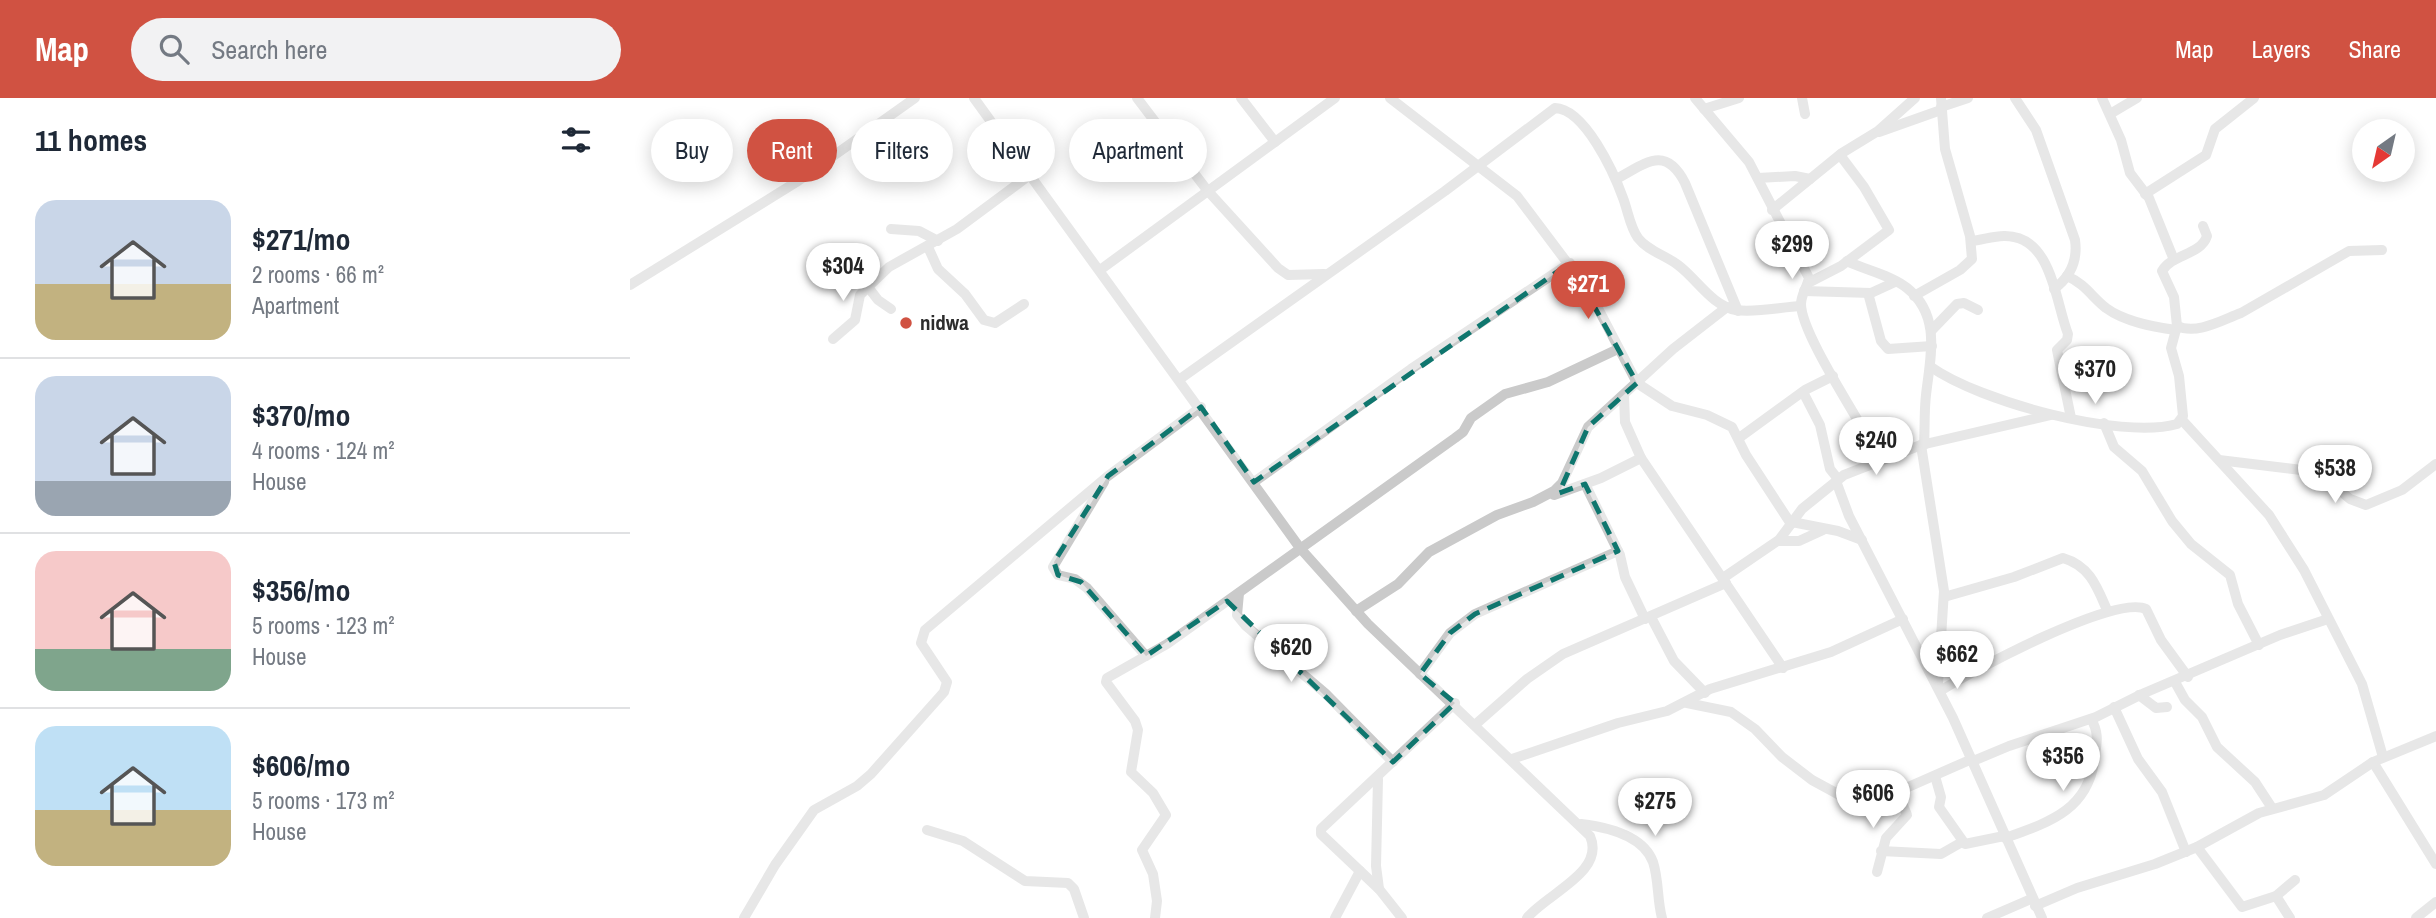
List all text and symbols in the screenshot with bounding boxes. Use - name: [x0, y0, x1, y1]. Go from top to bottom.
- search box: [131, 18, 621, 81]
- text: Map: [35, 27, 89, 71]
- icon: search: [155, 30, 193, 68]
- text: Search here: [211, 32, 327, 67]
- text: Map: [2175, 33, 2213, 65]
- text: Layers: [2251, 33, 2310, 65]
- text: Share: [2348, 33, 2401, 65]
- chip: Buy: [651, 119, 733, 182]
- chip: Rent: [747, 119, 837, 182]
- chip: Filters: [851, 119, 953, 182]
- chip: New: [967, 119, 1055, 182]
- chip: Apartment: [1069, 119, 1207, 182]
- north arrow: [2352, 119, 2415, 182]
- map controls: [2352, 119, 2415, 182]
- text: 11 homes: [35, 120, 147, 160]
- icon: filters: [557, 121, 595, 159]
- text: $271/mo: [252, 219, 350, 259]
- pin: $299: [1751, 222, 1833, 281]
- icon: home: [91, 228, 175, 312]
- text: $299: [1771, 228, 1813, 259]
- pin: $304: [802, 244, 884, 303]
- text: $304: [822, 250, 864, 281]
- text: 2 rooms · 66 m²: [252, 259, 384, 290]
- pin: $271: [1547, 262, 1629, 321]
- text: $271: [1567, 268, 1609, 299]
- text: Apartment: [252, 290, 339, 321]
- place label: nidwa: [920, 308, 969, 337]
- marker: nidwa: [898, 315, 914, 331]
- pin: $370: [2054, 346, 2136, 406]
- text: $370: [2074, 353, 2116, 384]
- text: $370/mo: [252, 395, 350, 435]
- icon: home: [91, 404, 175, 488]
- pin: $240: [1835, 418, 1917, 477]
- text: $240: [1855, 424, 1897, 455]
- text: 4 rooms · 124 m²: [252, 435, 395, 466]
- pin: $538: [2294, 446, 2376, 505]
- text: $538: [2314, 452, 2356, 483]
- text: House: [252, 466, 307, 497]
- text: $356/mo: [252, 570, 350, 610]
- icon: home: [91, 579, 175, 663]
- text: 5 rooms · 123 m²: [252, 610, 395, 641]
- pin: $620: [1250, 624, 1332, 684]
- text: $620: [1270, 631, 1312, 662]
- pin: $662: [1916, 632, 1998, 691]
- text: $662: [1936, 638, 1978, 669]
- text: House: [252, 641, 307, 672]
- pin: $356: [2022, 734, 2104, 793]
- text: $356: [2042, 740, 2084, 771]
- text: $606/mo: [252, 745, 350, 785]
- icon: home: [91, 754, 175, 838]
- pin: $606: [1832, 770, 1914, 830]
- text: $606: [1852, 777, 1894, 808]
- pin: $275: [1614, 778, 1696, 838]
- text: 5 rooms · 173 m²: [252, 785, 395, 816]
- text: $275: [1634, 785, 1676, 816]
- text: House: [252, 816, 307, 847]

